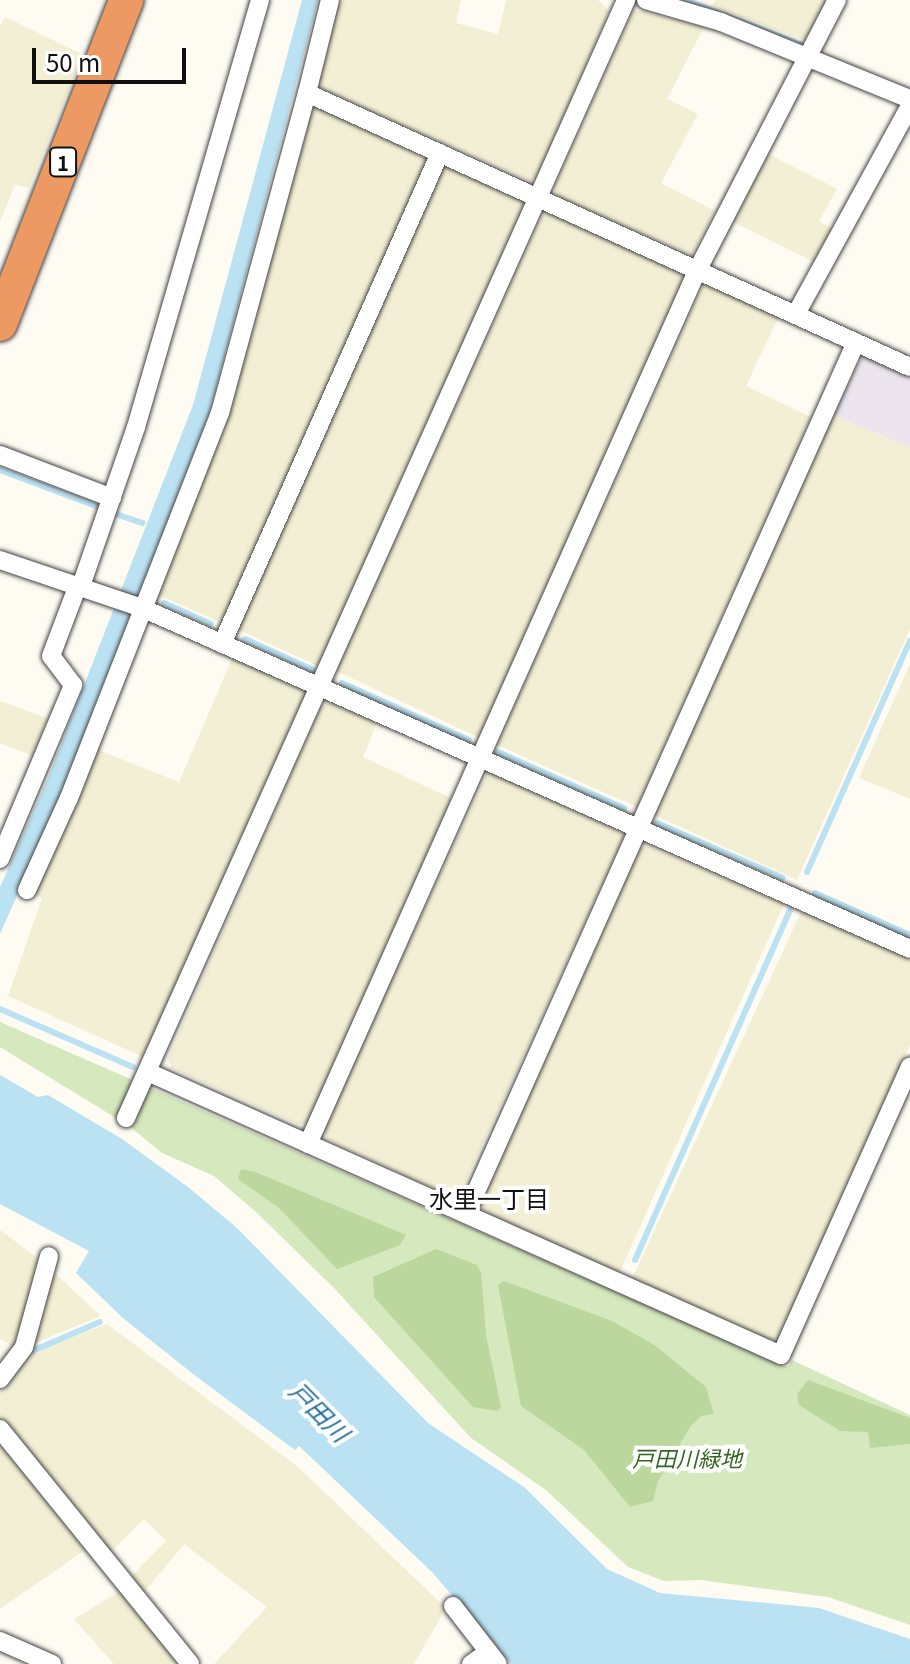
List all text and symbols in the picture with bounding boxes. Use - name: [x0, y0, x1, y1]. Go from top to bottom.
- scale bar: [36, 32, 190, 82]
- text: 50 m: [46, 44, 100, 79]
- road number: 1: [49, 146, 77, 178]
- district label: 水里一丁目: [429, 1184, 549, 1212]
- water label: 戸田川: [284, 1375, 356, 1447]
- park label: 戸田川緑地: [632, 1445, 742, 1471]

